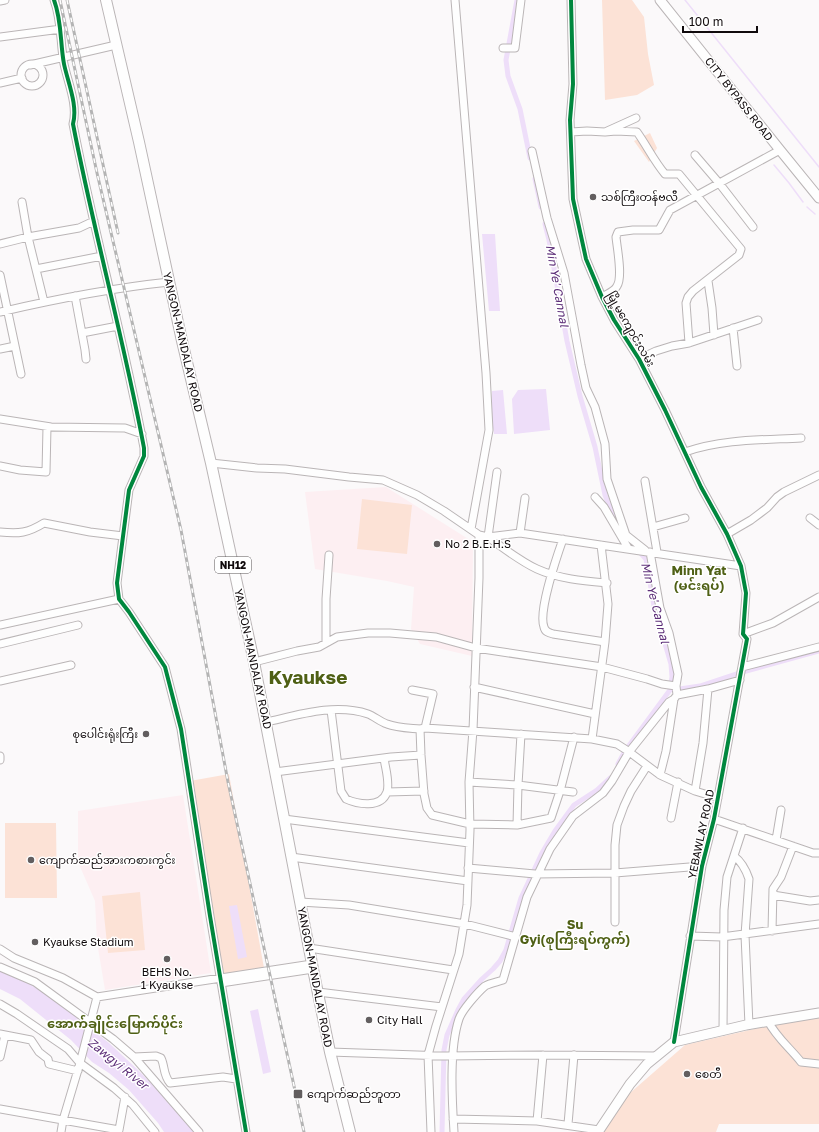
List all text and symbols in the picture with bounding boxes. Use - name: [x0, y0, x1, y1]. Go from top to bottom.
- scale bar: [683, 8, 757, 34]
- text: 100 m: [689, 14, 723, 29]
- street label: CITY BYPASS ROAD: [703, 54, 776, 143]
- place label: သစ်ကြီးတန်ဗလီ: [601, 190, 678, 206]
- marker: သစ်ကြီးတန်ဗလီ: [588, 192, 598, 202]
- water label: Min Ye' Cannal: [543, 244, 572, 329]
- street label: YANGON-MANDALAY ROAD: [161, 271, 206, 413]
- street label: မြို့မကျောင်းလမ်း: [602, 289, 658, 370]
- place label: No 2 B.E.H.S: [445, 537, 511, 550]
- marker: No 2 B.E.H.S: [432, 539, 442, 549]
- road number: NH12: [215, 557, 251, 573]
- water label: Min Ye' Cannal: [638, 561, 673, 646]
- district label: Minn Yat (မင်းရပ်): [672, 562, 726, 596]
- street label: YANGON-MANDALAY ROAD: [232, 587, 275, 731]
- district label: Kyaukse: [269, 665, 347, 688]
- place label: စုပေါင်းရုံးကြီး: [72, 727, 138, 743]
- marker: စုပေါင်းရုံးကြီး: [141, 729, 151, 739]
- street label: YEBAWLAY ROAD: [685, 788, 716, 880]
- place label: ကျောက်ဆည်အားကစားကွင်း: [39, 853, 176, 869]
- marker: ကျောက်ဆည်အားကစားကွင်း: [26, 855, 36, 865]
- street label: YANGON-MANDALAY ROAD: [295, 905, 336, 1049]
- district label: Su Gyi(စုကြီးရပ်ကွက်): [520, 916, 630, 951]
- place label: Kyaukse Stadium: [43, 935, 134, 948]
- marker: Kyaukse Stadium: [30, 937, 40, 947]
- marker: BEHS No. 1 Kyaukse: [162, 954, 172, 964]
- place label: BEHS No. 1 Kyaukse: [141, 965, 193, 991]
- place label: City Hall: [377, 1013, 423, 1026]
- district label: အောက်ချိုင်းမြောက်ပိုင်း: [47, 1014, 183, 1035]
- marker: City Hall: [364, 1015, 374, 1025]
- water label: Zawgyi River: [85, 1035, 153, 1094]
- place label: စေတီ: [695, 1067, 722, 1080]
- marker: စေတီ: [682, 1069, 692, 1079]
- place label: ကျောက်ဆည်ဘူတာ: [307, 1087, 401, 1103]
- marker: ကျောက်ဆည်ဘူတာ: [292, 1088, 304, 1100]

